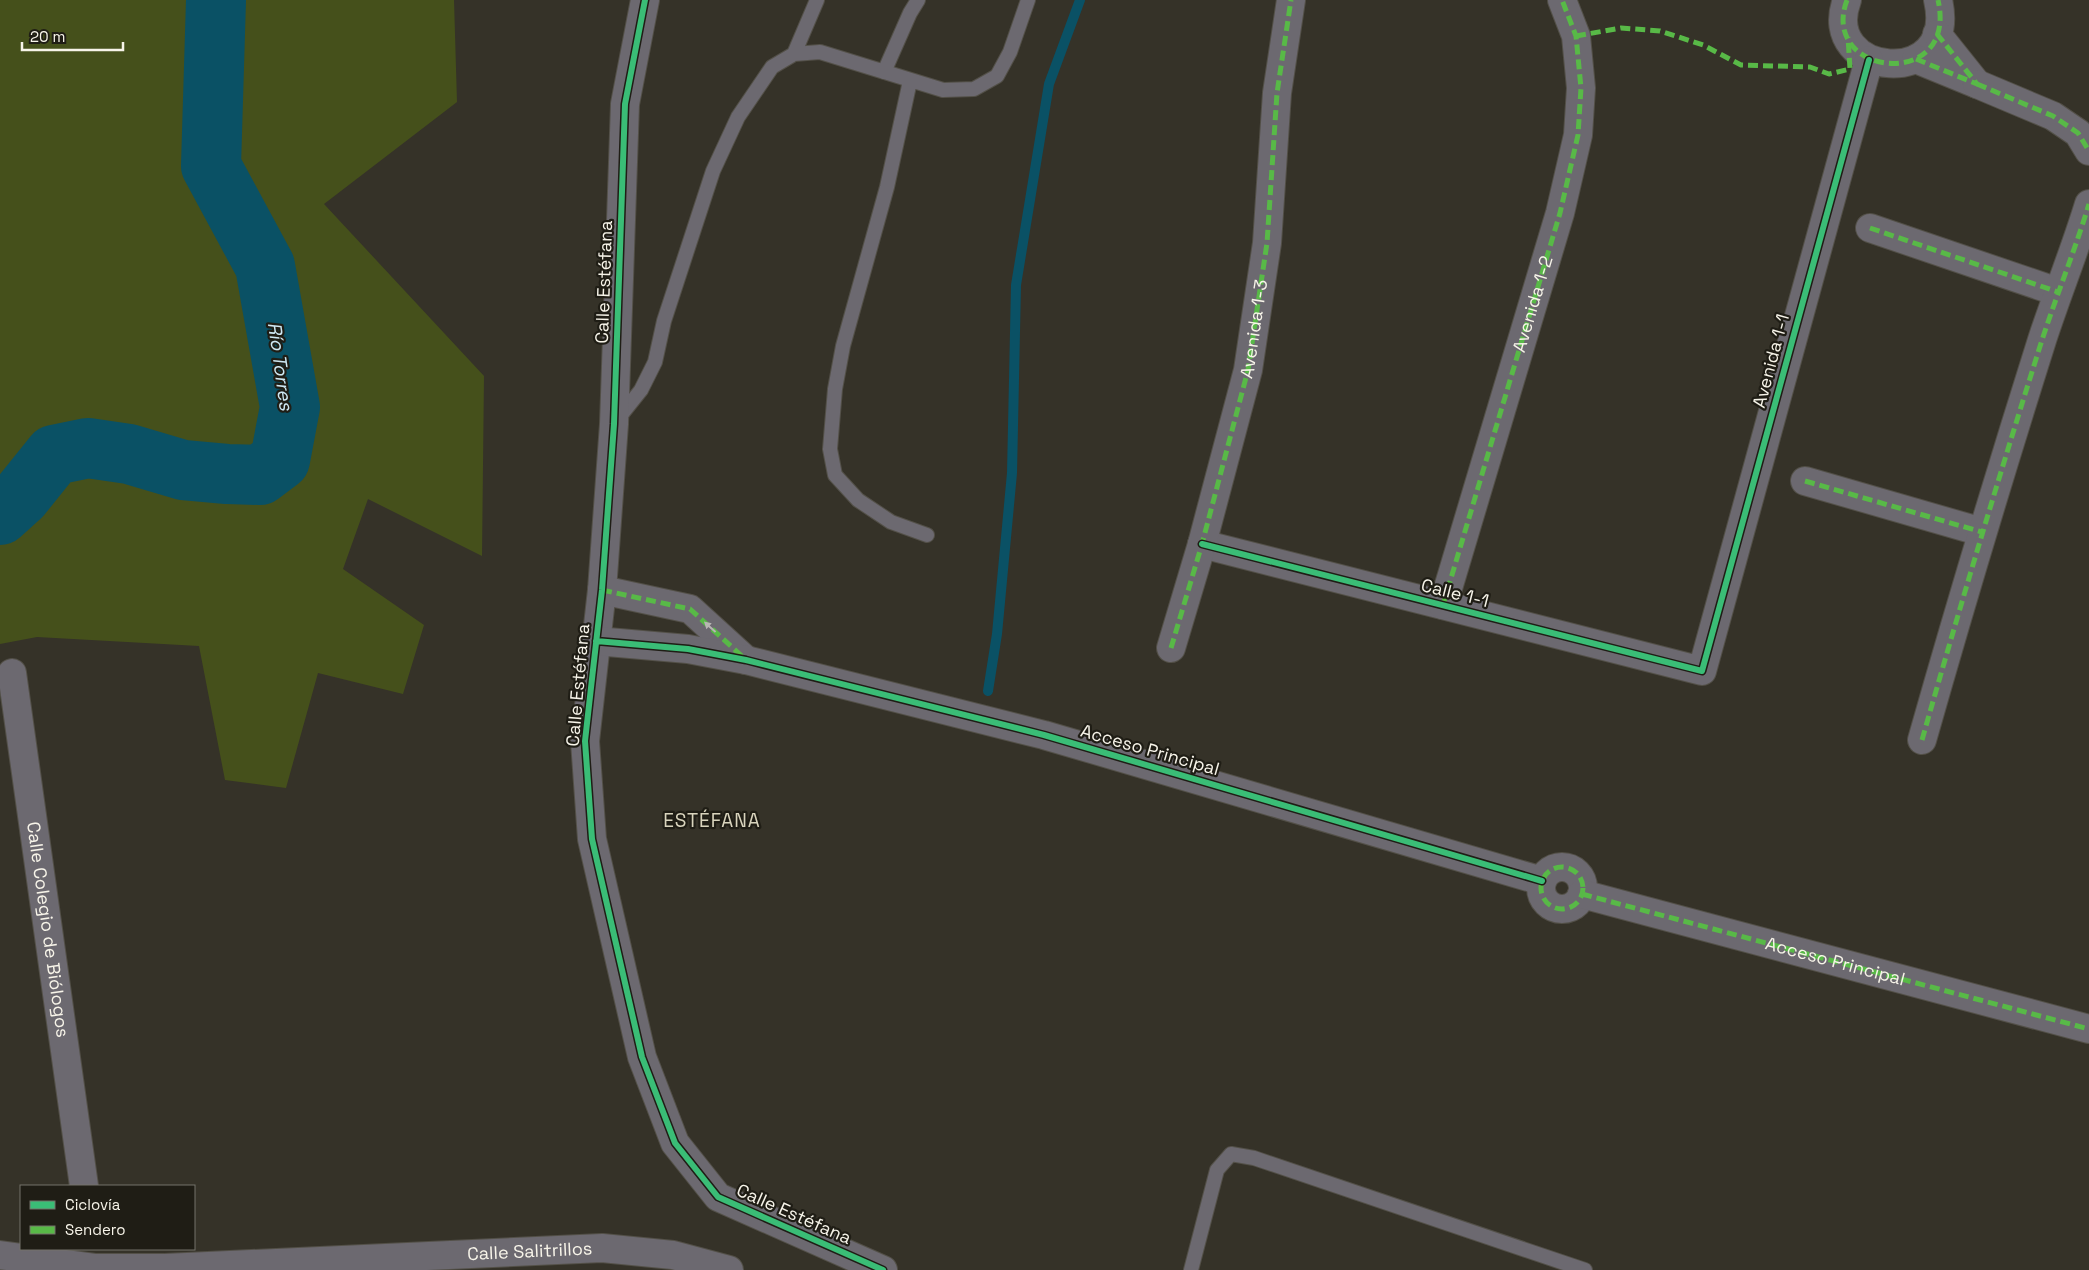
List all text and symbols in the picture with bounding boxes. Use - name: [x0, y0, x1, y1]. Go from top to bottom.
- scale bar: [22, 20, 124, 52]
- text: 20 m: [30, 27, 65, 46]
- street label: Calle Estéfana: [590, 220, 617, 344]
- street label: Avenida 1-2: [1507, 253, 1558, 355]
- street label: Avenida 1-3: [1234, 278, 1272, 381]
- street label: Avenida 1-1: [1747, 311, 1794, 410]
- water label: Río Torres: [262, 320, 299, 413]
- street label: Calle 1-1: [1419, 573, 1491, 612]
- one-way arrow: [704, 621, 716, 633]
- street label: Calle Estéfana: [561, 623, 594, 747]
- street label: Acceso Principal: [1078, 719, 1222, 780]
- district label: ESTÉFANA: [663, 808, 761, 833]
- street label: Calle Colegio de Biólogos: [22, 820, 75, 1039]
- street label: Acceso Principal: [1763, 931, 1908, 990]
- street label: Calle Estéfana: [733, 1178, 855, 1249]
- legend: [20, 1185, 195, 1250]
- text: Ciclovía: [65, 1195, 121, 1214]
- text: Sendero: [65, 1220, 125, 1239]
- street label: Calle Salitrillos: [467, 1236, 593, 1265]

